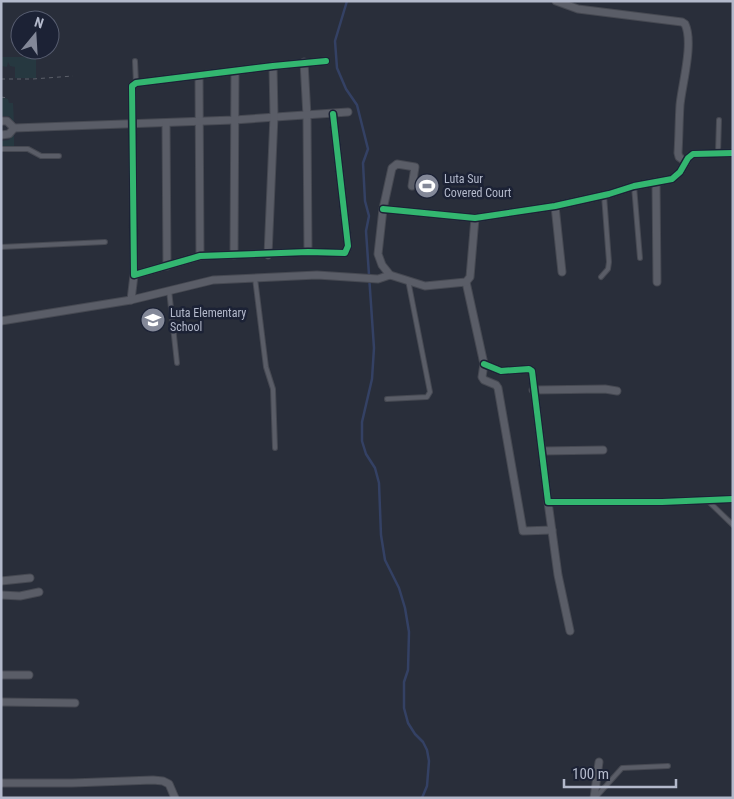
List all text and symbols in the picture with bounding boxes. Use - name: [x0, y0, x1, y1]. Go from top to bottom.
- north arrow: [10, 10, 60, 60]
- text: N: [32, 14, 46, 32]
- place label: Luta Sur Covered Court: [444, 172, 512, 200]
- sports icon: Luta Sur Covered Court: [414, 173, 440, 199]
- place label: Luta Elementary School: [170, 306, 246, 334]
- school or university icon: Luta Elementary School: [140, 307, 166, 333]
- scale bar: [564, 756, 676, 788]
- text: 100 m: [572, 765, 609, 783]

